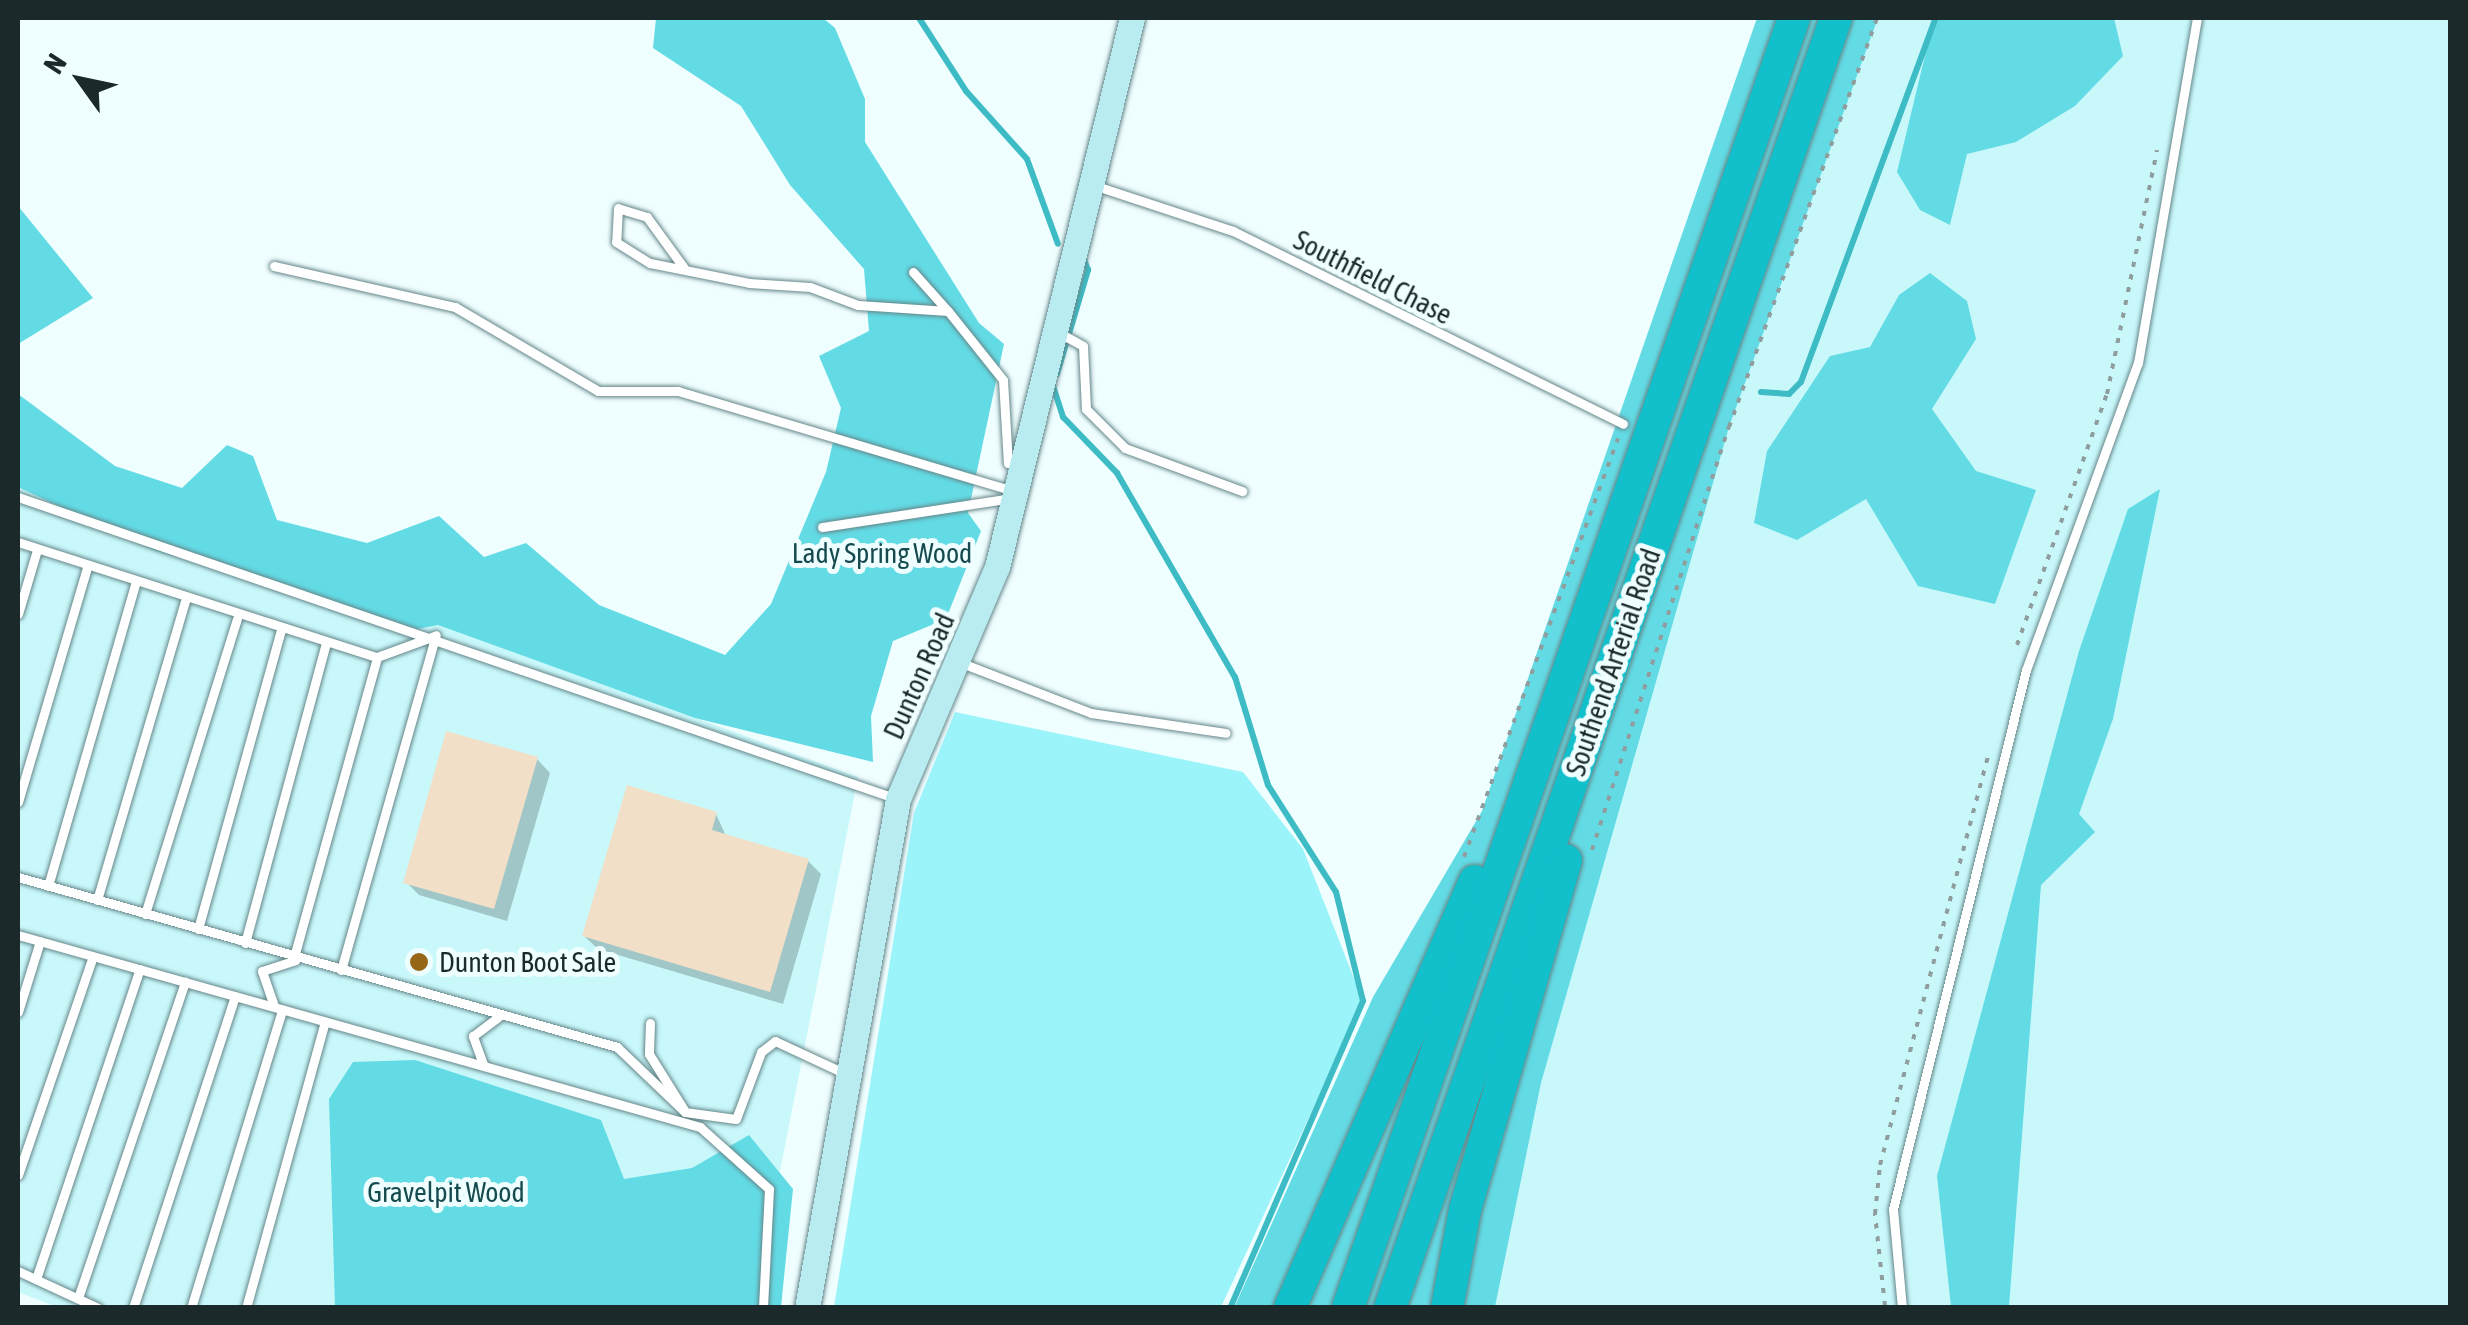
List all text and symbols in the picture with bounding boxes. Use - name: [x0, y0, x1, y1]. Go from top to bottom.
- north arrow: [30, 30, 130, 130]
- text: N: [37, 48, 73, 79]
- street label: Southfield Chase: [1288, 223, 1458, 331]
- park label: Lady Spring Wood: [792, 536, 972, 570]
- street label: Southend Arterial Road: [1558, 544, 1668, 780]
- street label: Dunton Road: [876, 608, 962, 744]
- place label: Dunton Boot Sale: [439, 945, 616, 979]
- marker: Dunton Boot Sale: [408, 951, 430, 973]
- park label: Gravelpit Wood: [367, 1175, 525, 1209]

